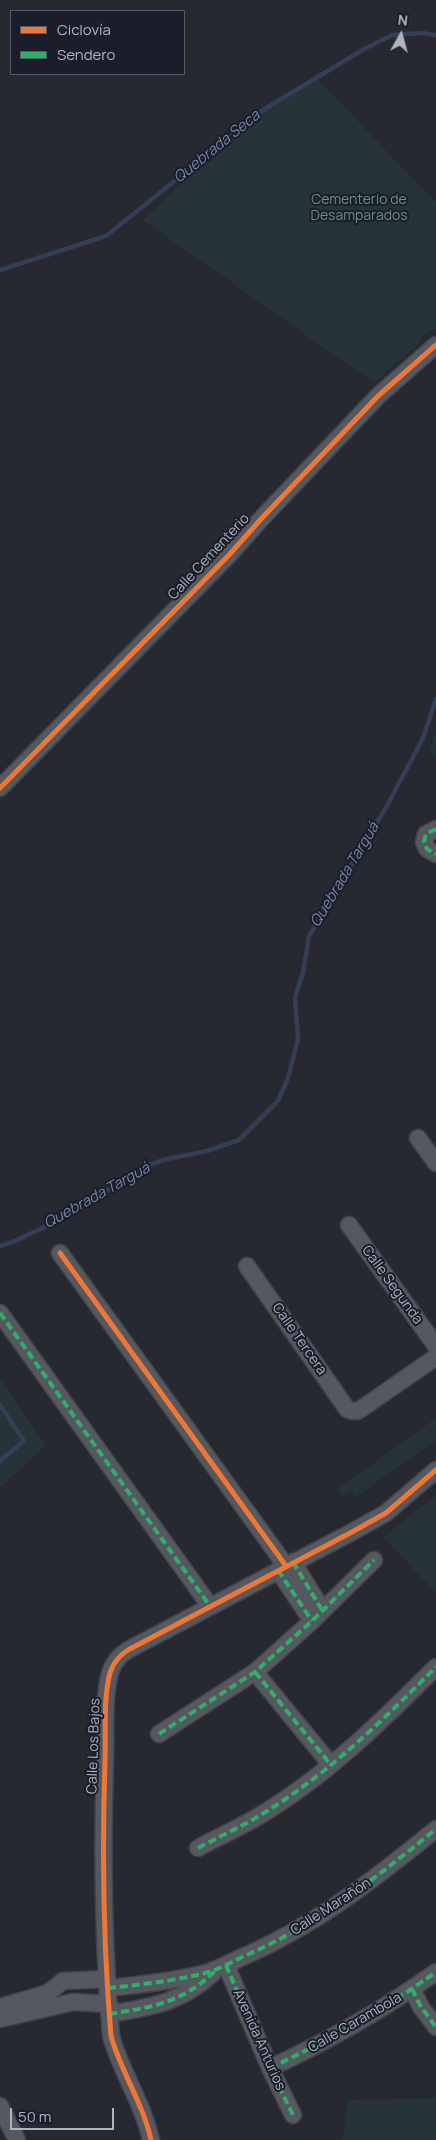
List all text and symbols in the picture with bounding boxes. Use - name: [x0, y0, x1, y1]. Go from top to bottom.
- legend: [10, 10, 185, 75]
- north arrow: [376, 10, 426, 60]
- text: N: [397, 10, 409, 30]
- text: Ciclovía: [57, 19, 111, 40]
- text: Sendero: [57, 44, 115, 65]
- water label: Quebrada Seca: [170, 107, 264, 187]
- park label: Cementerio de Desamparados: [310, 192, 408, 224]
- street label: Calle Cementerio: [165, 510, 253, 604]
- water label: Quebrada Targuá: [307, 820, 383, 930]
- water label: Quebrada Targuá: [41, 1159, 153, 1233]
- street label: Calle Segunda: [358, 1242, 426, 1328]
- street label: Calle Tercera: [268, 1300, 330, 1378]
- street label: Calle Los Bajos: [84, 1698, 104, 1794]
- street label: Calle Marañón: [288, 1875, 374, 1939]
- street label: Avenida Anturios: [229, 1987, 289, 2093]
- street label: Calle Carambola: [305, 1989, 405, 2057]
- scale bar: [12, 2098, 116, 2130]
- text: 50 m: [18, 2106, 52, 2127]

